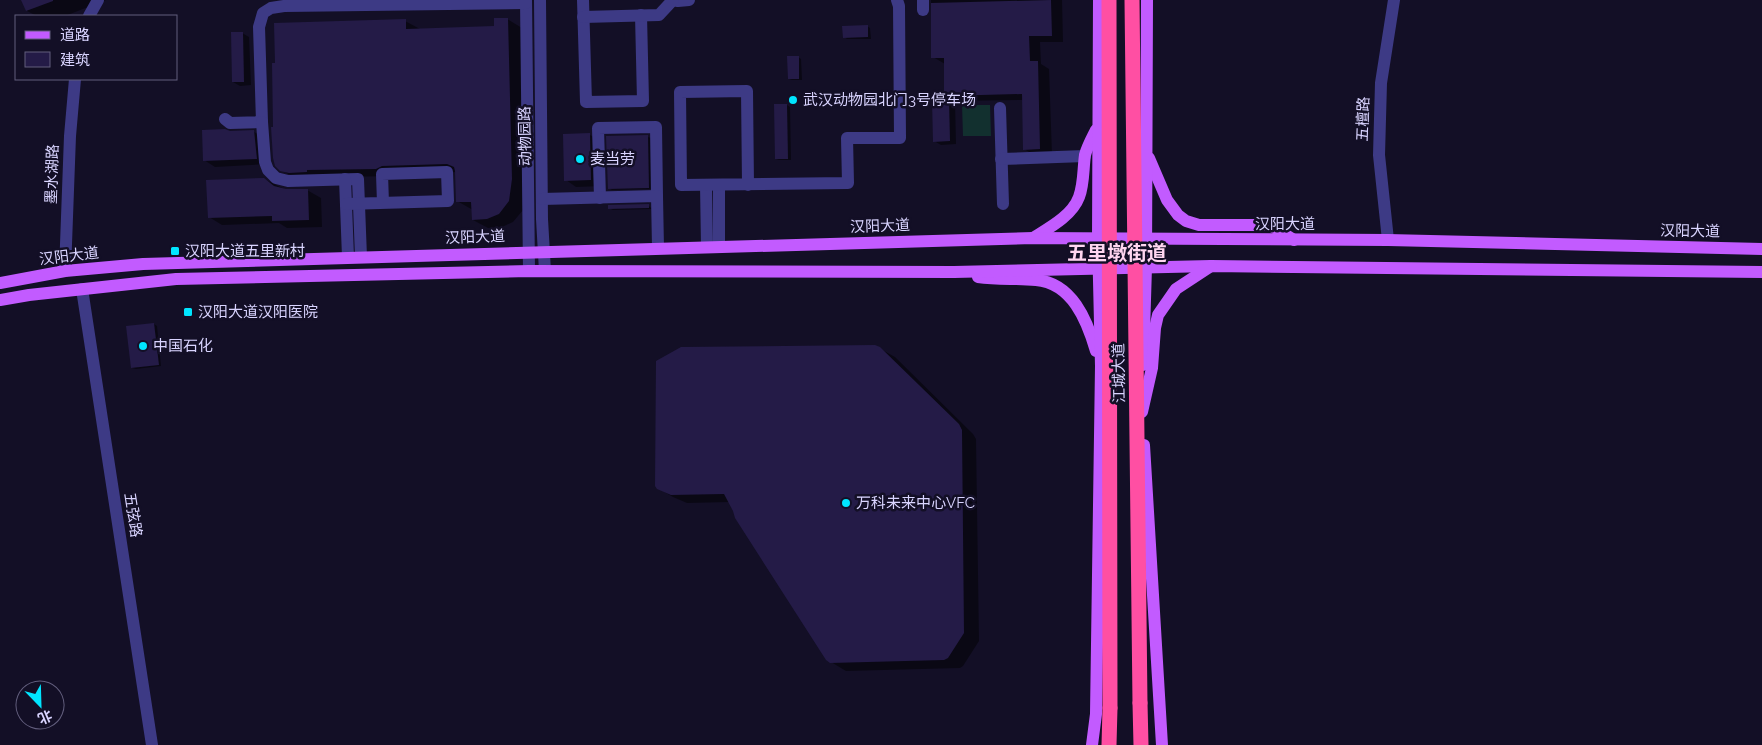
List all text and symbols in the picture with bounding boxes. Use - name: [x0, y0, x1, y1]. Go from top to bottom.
- legend: [15, 15, 178, 80]
- text: 道路: [60, 26, 90, 44]
- text: 建筑: [60, 51, 90, 69]
- place label: 武汉动物园北门3号停车场: [803, 91, 976, 109]
- marker: 武汉动物园北门3号停车场: [787, 94, 799, 106]
- street label: 五檀路: [1353, 96, 1373, 142]
- street label: 动物园路: [515, 106, 535, 166]
- street label: 墨水湖路: [42, 144, 62, 204]
- place label: 麦当劳: [590, 150, 635, 168]
- marker: 麦当劳: [574, 153, 586, 165]
- street label: 汉阳大道: [1255, 215, 1315, 233]
- street label: 汉阳大道: [850, 216, 910, 236]
- street label: 汉阳大道: [1660, 221, 1720, 241]
- street label: 汉阳大道: [445, 227, 505, 247]
- district label: 五里墩街道: [1067, 241, 1167, 265]
- place label: 汉阳大道五里新村: [185, 242, 305, 260]
- street label: 汉阳大道: [38, 243, 100, 269]
- marker: 汉阳大道五里新村: [169, 245, 181, 257]
- place label: 汉阳大道汉阳医院: [198, 303, 318, 321]
- marker: 汉阳大道汉阳医院: [182, 306, 194, 318]
- place label: 中国石化: [153, 337, 213, 355]
- marker: 中国石化: [137, 340, 149, 352]
- street label: 江城大道: [1109, 343, 1129, 403]
- street label: 五弦路: [121, 491, 145, 539]
- place label: 万科未来中心VFC: [856, 494, 975, 512]
- marker: 万科未来中心VFC: [840, 497, 852, 509]
- north arrow: [15, 680, 65, 730]
- text: 北: [36, 707, 55, 727]

